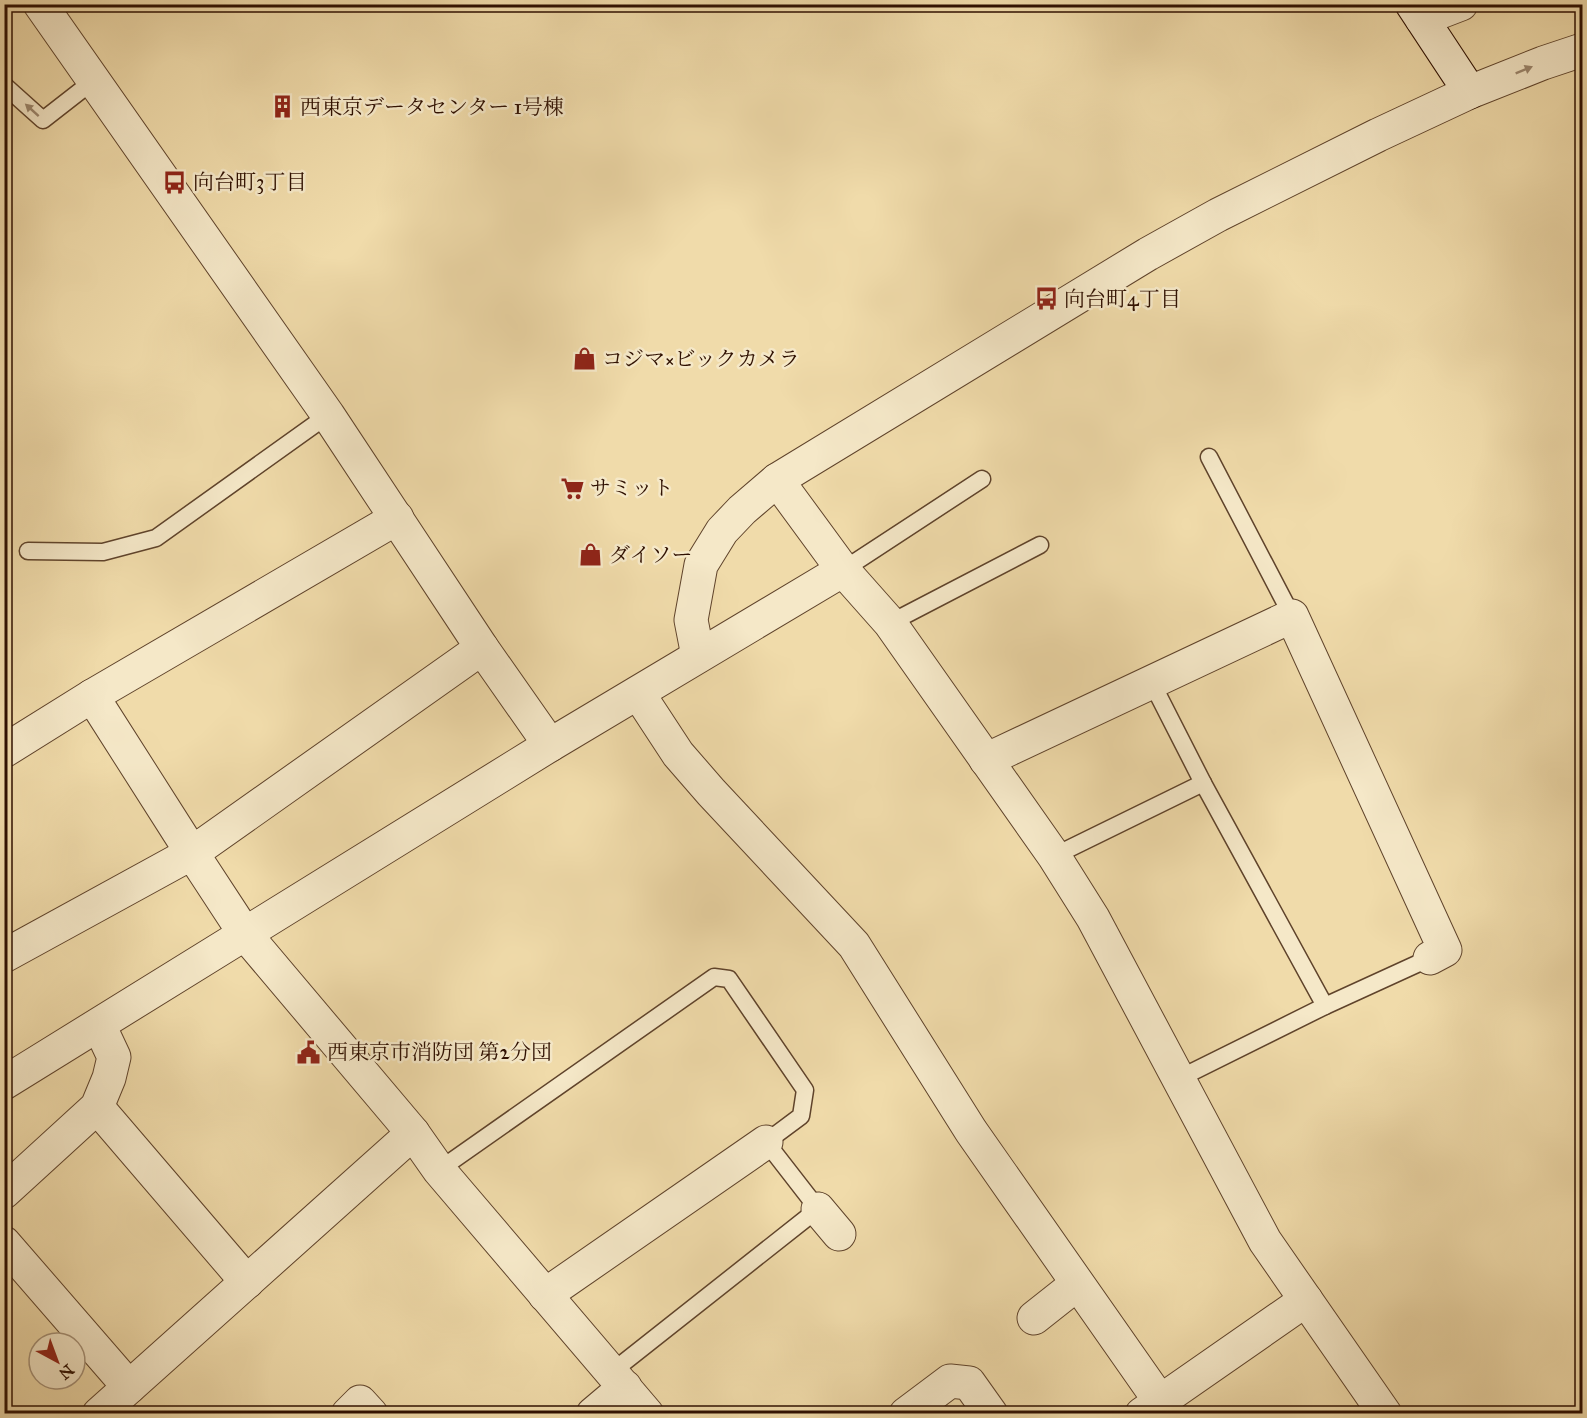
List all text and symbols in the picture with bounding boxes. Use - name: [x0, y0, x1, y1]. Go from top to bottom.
- one-way arrow: [1515, 65, 1533, 75]
- building icon: 西東京データセンター 1号棟: [269, 94, 295, 120]
- place label: 西東京データセンター 1号棟: [300, 94, 564, 120]
- one-way arrow: [24, 103, 39, 117]
- bus stop icon: 向台町3丁目: [162, 169, 188, 195]
- place label: 向台町3丁目: [193, 169, 306, 195]
- bus stop icon: 向台町4丁目: [1033, 286, 1059, 312]
- place label: 向台町4丁目: [1064, 286, 1181, 312]
- shop icon: コジマ×ビックカメラ: [571, 346, 597, 372]
- place label: コジマ×ビックカメラ: [602, 346, 800, 372]
- supermarket icon: サミット: [559, 475, 585, 501]
- place label: サミット: [590, 475, 674, 501]
- shop icon: ダイソー: [578, 542, 604, 568]
- place label: ダイソー: [609, 542, 693, 568]
- public building icon: 西東京市消防団 第2分団: [296, 1039, 322, 1065]
- place label: 西東京市消防団 第2分団: [327, 1039, 552, 1065]
- north arrow: [27, 1331, 87, 1391]
- text: N: [55, 1360, 78, 1384]

